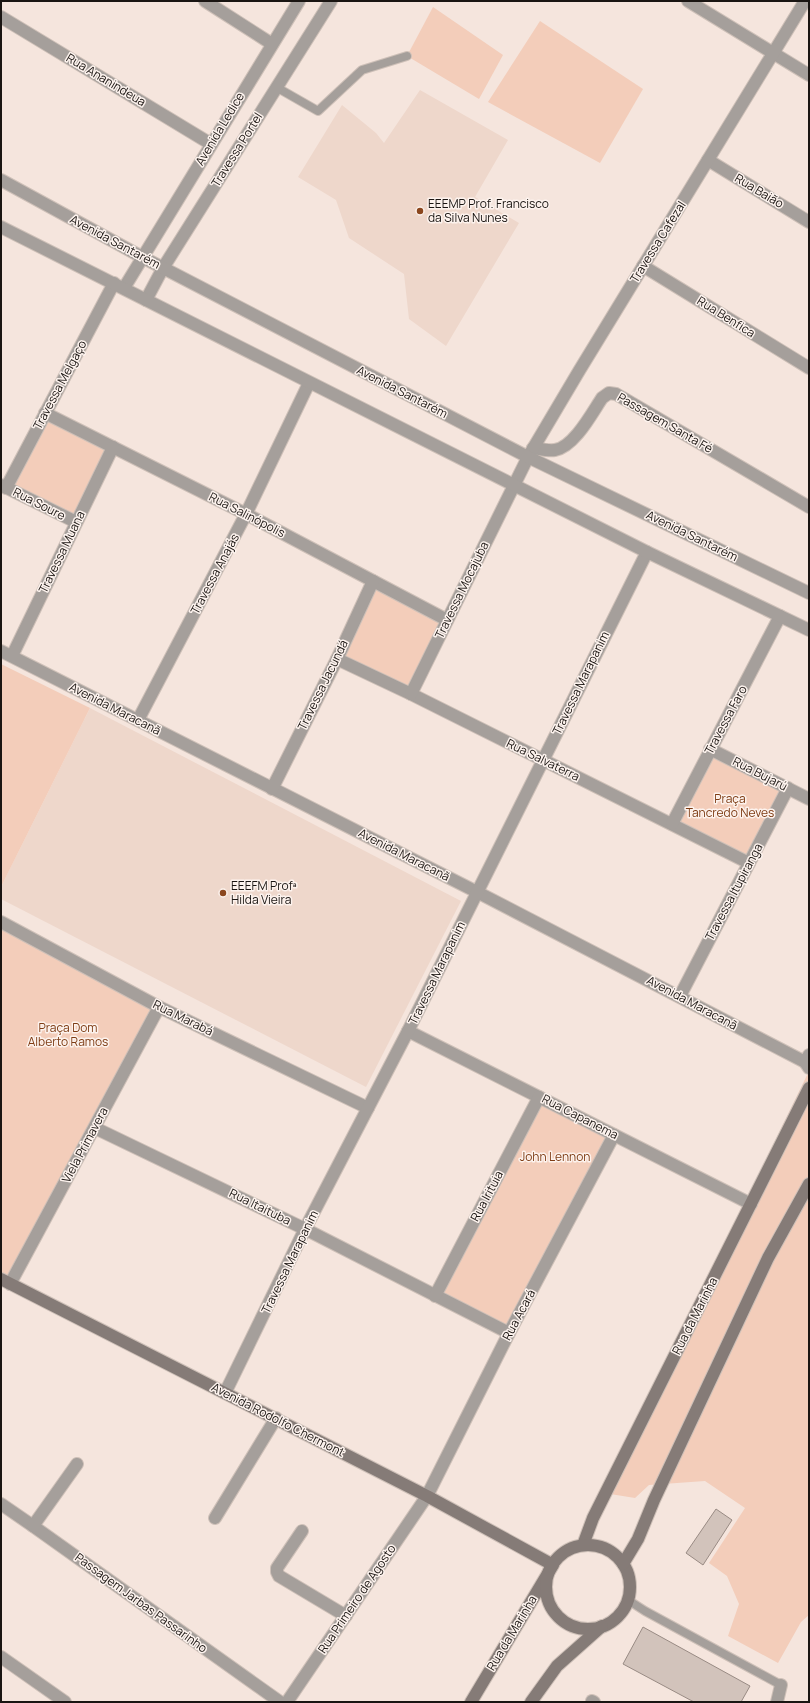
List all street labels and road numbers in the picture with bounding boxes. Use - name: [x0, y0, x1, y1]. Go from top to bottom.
- street label: Rua Ananindeua: [63, 49, 149, 110]
- street label: Avenida Ledice: [191, 89, 248, 168]
- street label: Travessa Portel: [207, 109, 266, 190]
- street label: Rua Baião: [732, 169, 787, 212]
- street label: Travessa Cafezal: [626, 198, 690, 286]
- street label: Avenida Santarém: [67, 211, 163, 273]
- street label: Rua Benfica: [694, 292, 759, 341]
- street label: Travessa Melgaço: [29, 337, 90, 432]
- street label: Avenida Santarém: [354, 361, 451, 422]
- street label: Passagem Santa Fé: [615, 388, 716, 457]
- street label: Rua Soure: [10, 483, 68, 524]
- street label: Rua Salinópolis: [206, 488, 288, 541]
- street label: Avenida Santarém: [644, 506, 741, 565]
- street label: Travessa Muana: [34, 508, 89, 596]
- street label: Travessa Anajás: [186, 530, 243, 617]
- street label: Travessa Mocajuba: [431, 538, 492, 641]
- street label: Travessa Marapanim: [548, 628, 613, 737]
- street label: Travessa Jacundá: [293, 637, 352, 733]
- street label: Avenida Maracanã: [67, 678, 164, 739]
- street label: Travessa Faro: [700, 682, 751, 757]
- street label: Rua Salvaterra: [504, 734, 583, 785]
- street label: Rua Bujarú: [730, 753, 791, 795]
- street label: Avenida Maracanã: [356, 824, 453, 885]
- street label: Travessa Itupiranga: [701, 840, 766, 943]
- street label: Travessa Marapanim: [404, 918, 469, 1027]
- street label: Avenida Maracanã: [644, 971, 741, 1034]
- street label: Rua Marabá: [150, 996, 216, 1039]
- street label: Rua Capanema: [539, 1090, 621, 1143]
- street label: Viela Primavera: [58, 1104, 112, 1186]
- street label: Rua Irituia: [466, 1167, 507, 1224]
- street label: Rua Itaituba: [227, 1184, 294, 1229]
- street label: Travessa Marapanim: [257, 1207, 322, 1316]
- street label: Rua da Marinha: [668, 1274, 721, 1357]
- street label: Rua Acará: [498, 1286, 539, 1343]
- street label: Avenida Rodolfo Chermont: [209, 1379, 348, 1461]
- street label: Rua Primeiro de Agosto: [314, 1541, 399, 1657]
- street label: Passagem Jarbas Passarinho: [72, 1549, 211, 1656]
- street label: Rua da Marinha: [482, 1592, 541, 1673]

